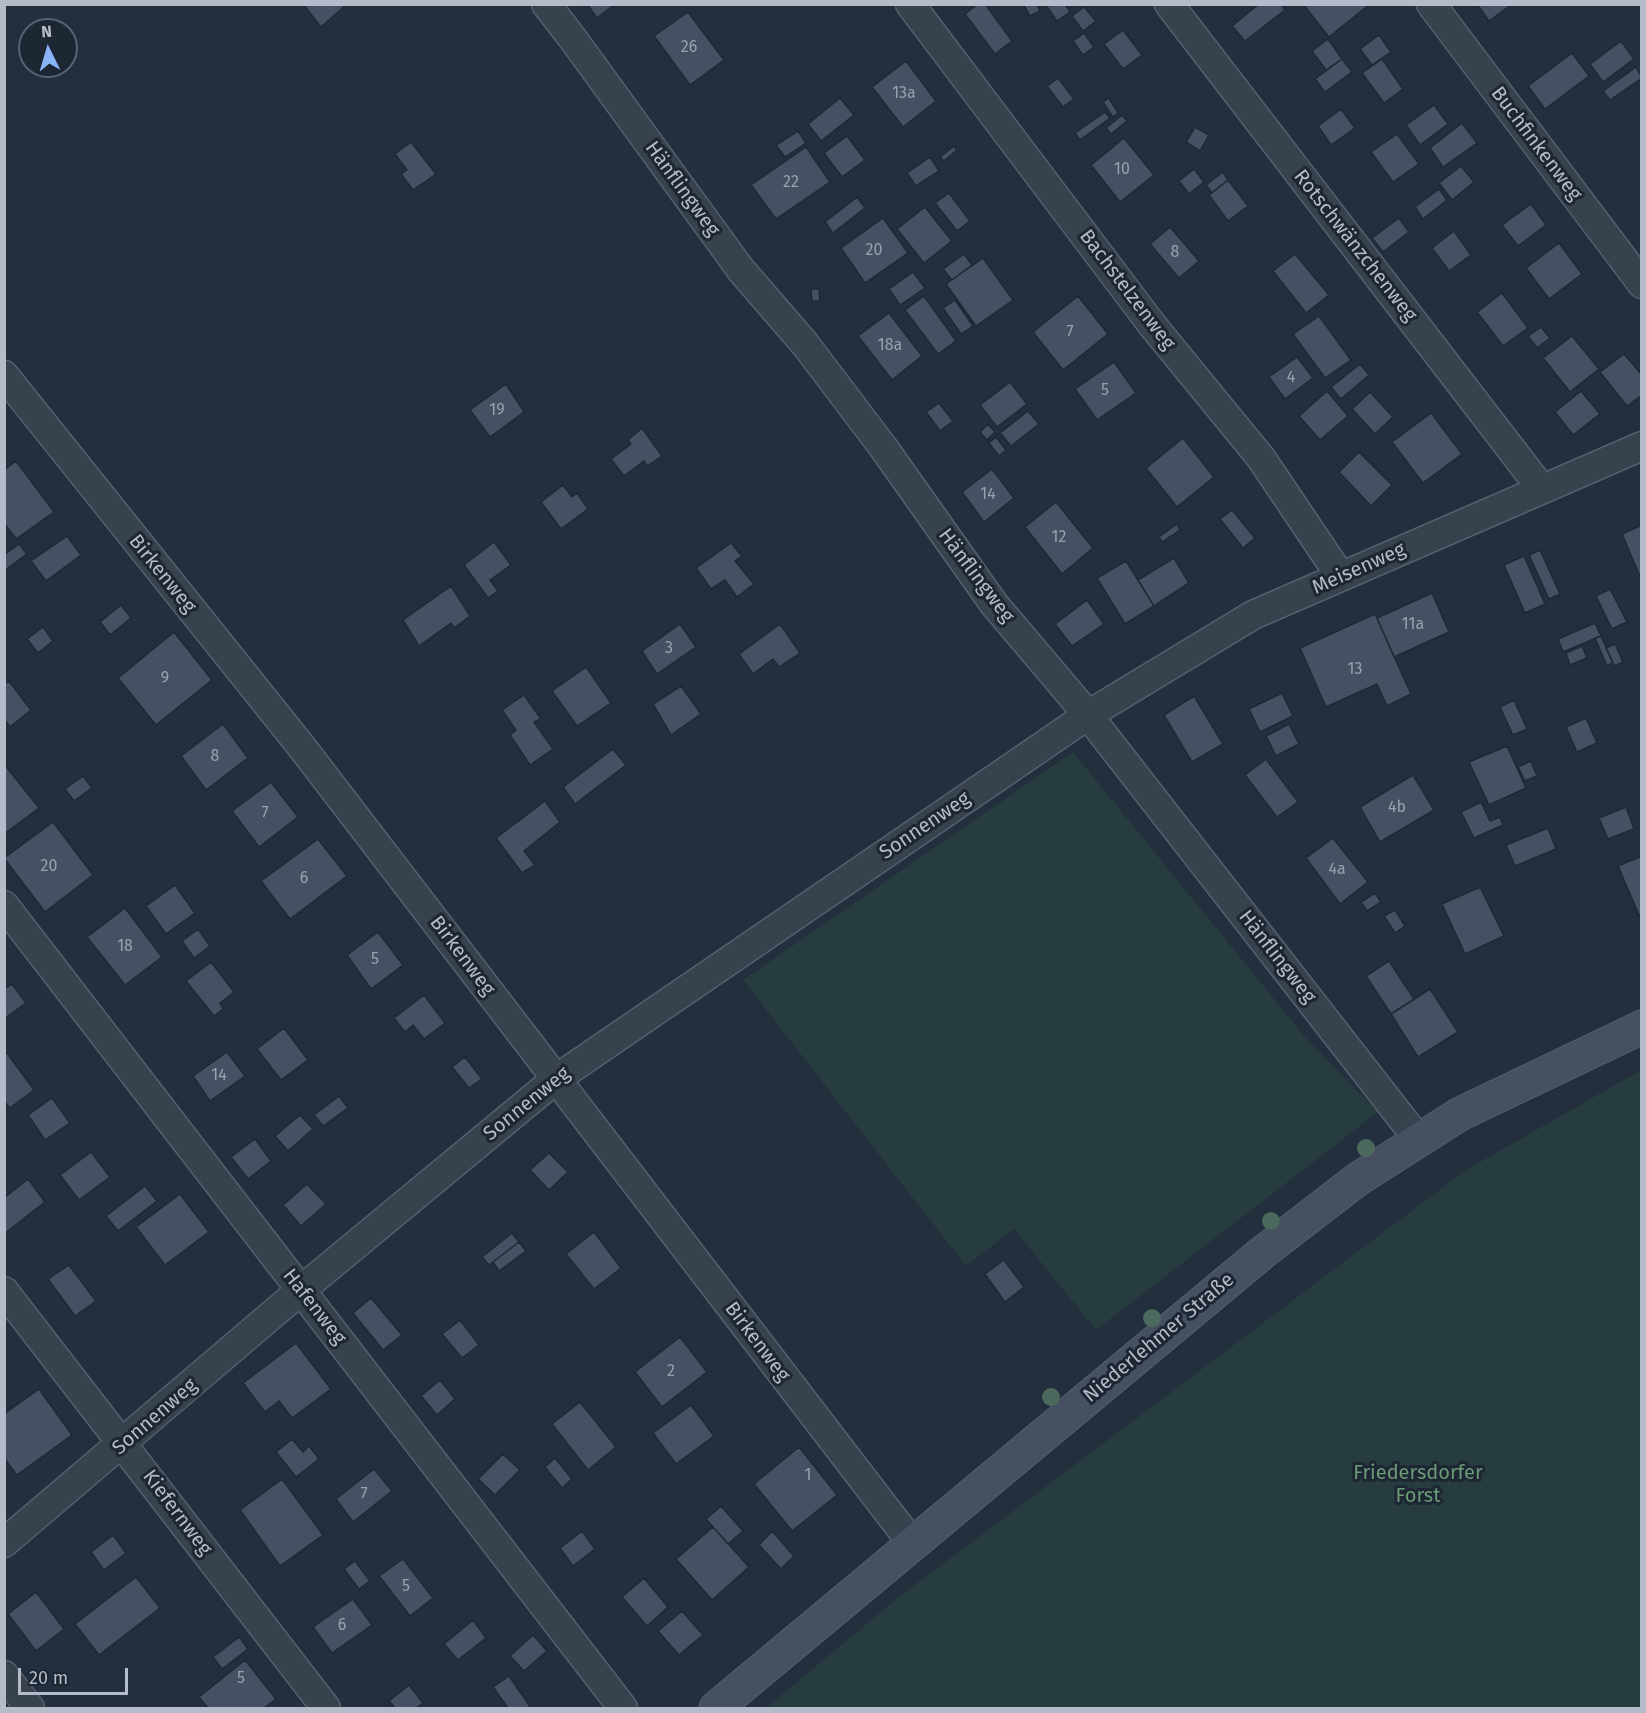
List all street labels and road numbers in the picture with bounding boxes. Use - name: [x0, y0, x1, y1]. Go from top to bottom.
- street label: Buchfinkenweg: [1485, 82, 1587, 206]
- street label: Hänflingweg: [640, 137, 724, 241]
- street label: Rotschwänzchenweg: [1288, 165, 1422, 327]
- street label: Bachstelzenweg: [1074, 225, 1180, 355]
- street label: Hänflingweg: [933, 524, 1019, 628]
- street label: Birkenweg: [123, 530, 201, 618]
- street label: Meisenweg: [1309, 538, 1409, 600]
- street label: Sonnenweg: [875, 787, 975, 865]
- street label: Hänflingweg: [1233, 906, 1321, 1008]
- street label: Birkenweg: [424, 911, 500, 1001]
- street label: Sonnenweg: [479, 1062, 575, 1146]
- street label: Hafenweg: [277, 1264, 351, 1350]
- street label: Niederlehmer Straße: [1079, 1268, 1239, 1408]
- street label: Birkenweg: [719, 1297, 795, 1387]
- street label: Sonnenweg: [108, 1374, 202, 1460]
- street label: Kiefernweg: [137, 1466, 217, 1560]

